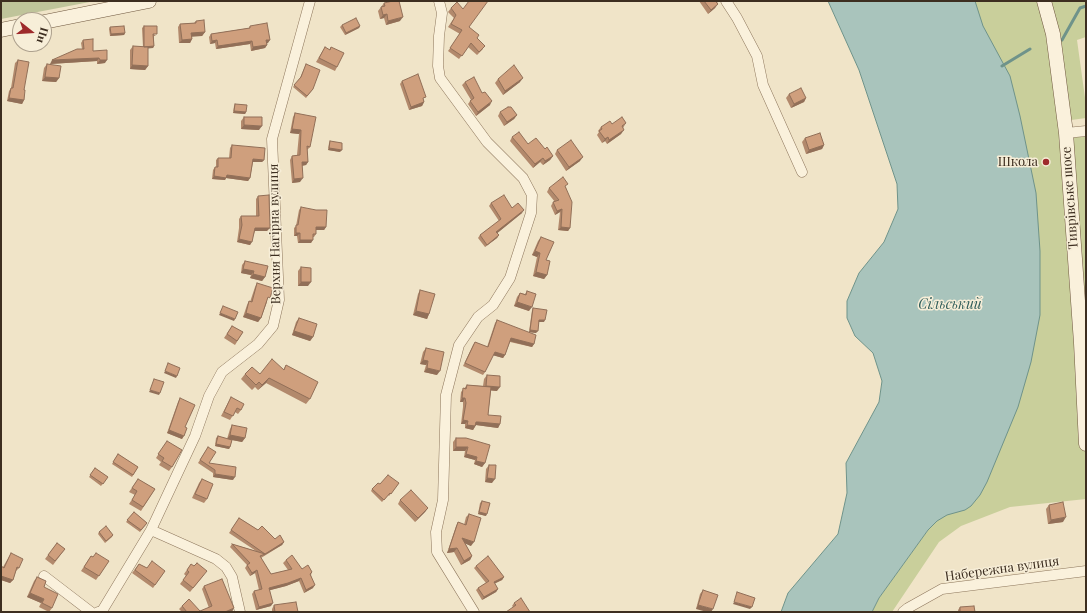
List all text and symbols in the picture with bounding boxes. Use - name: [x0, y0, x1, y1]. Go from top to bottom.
- north arrow: [12, 12, 52, 52]
- text: Пн: [34, 26, 52, 45]
- street label: Тиврівське шосе: [1059, 146, 1081, 250]
- place label: Школа: [998, 154, 1038, 170]
- marker: Школа: [1041, 157, 1051, 167]
- street label: Верхня Нагірна вулиця: [266, 163, 284, 305]
- water label: Сільський: [918, 297, 982, 313]
- street label: Набережна вулиця: [944, 553, 1060, 585]

